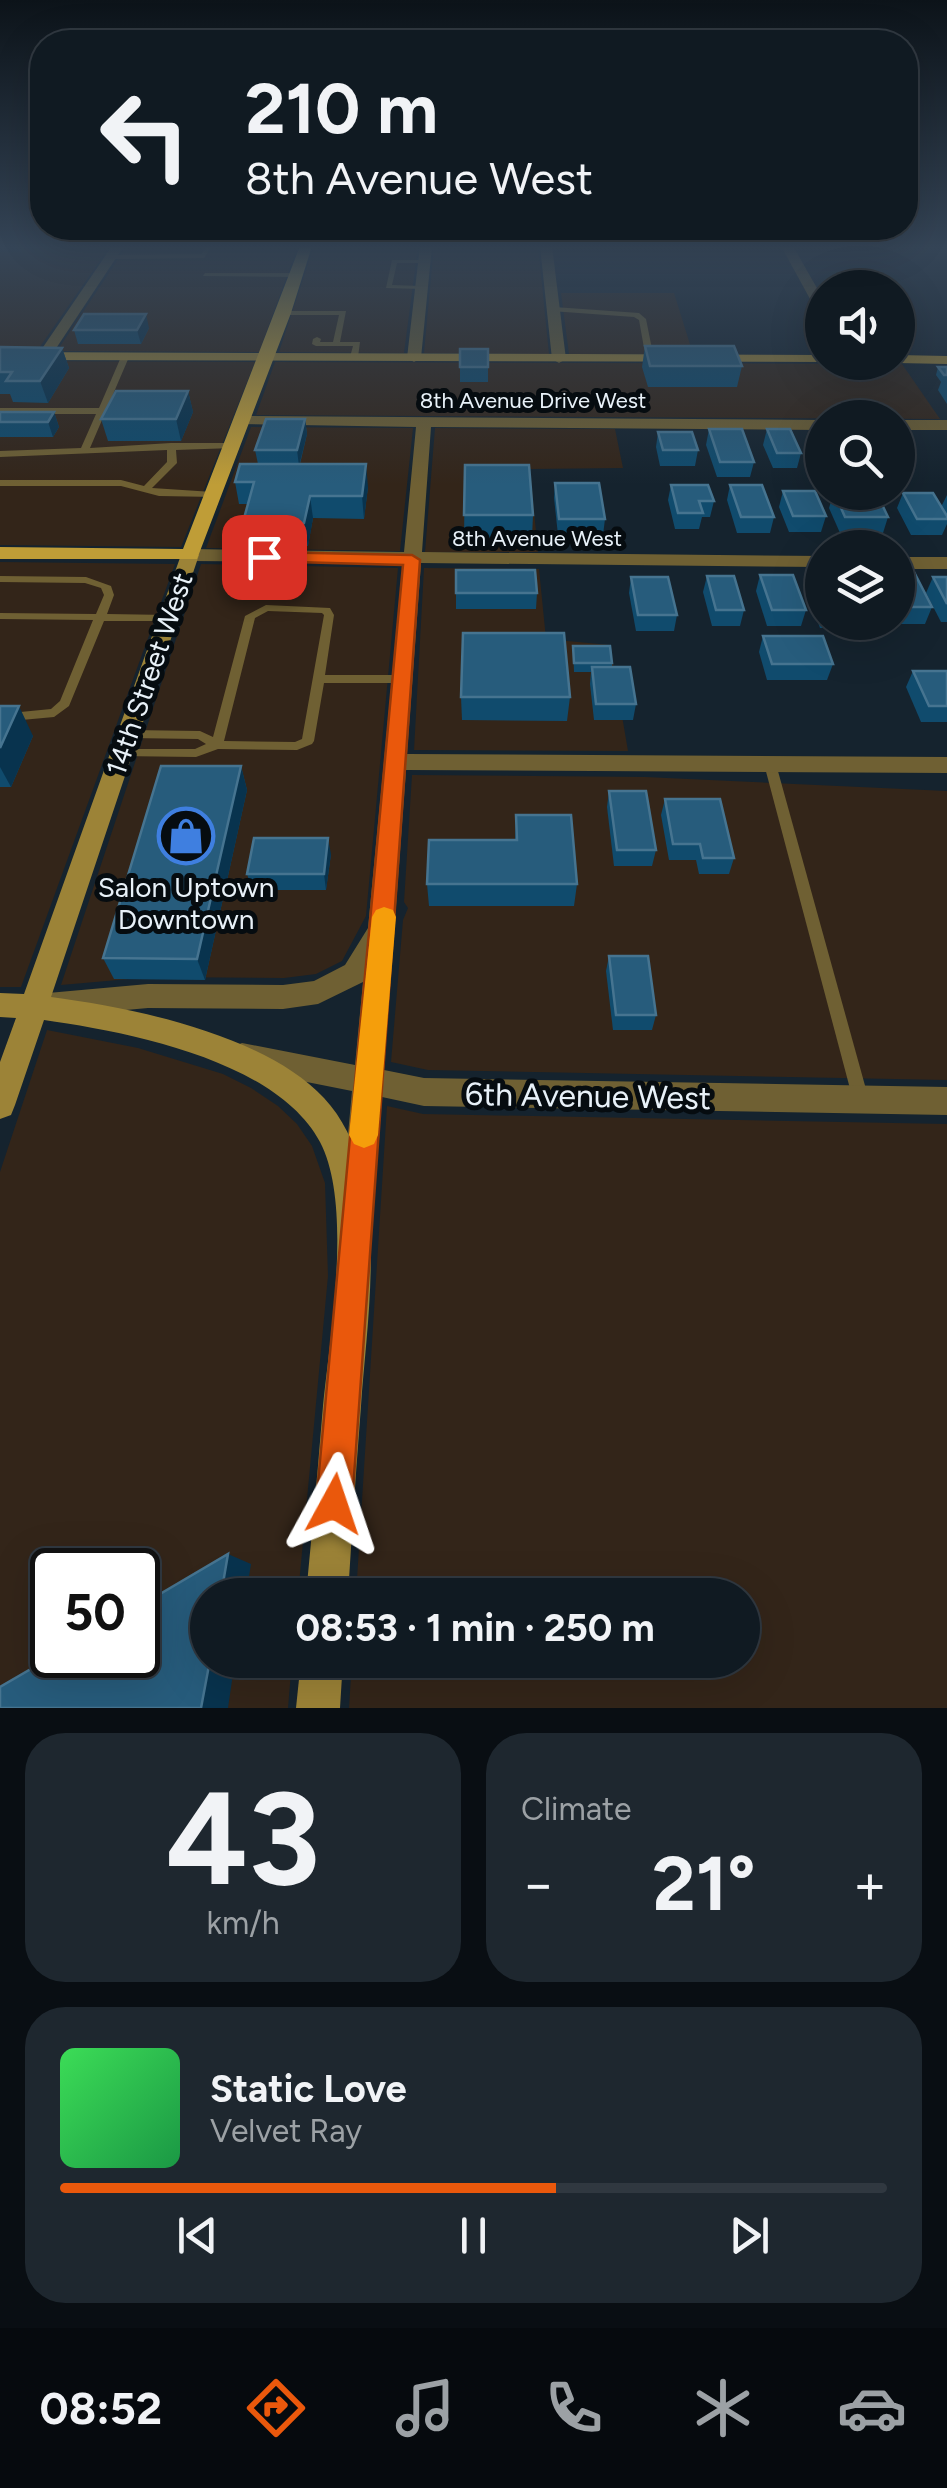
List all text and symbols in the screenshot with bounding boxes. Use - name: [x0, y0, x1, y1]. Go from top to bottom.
- text: 210 m: [245, 66, 438, 151]
- icon: left: [80, 70, 210, 200]
- text: 8th Avenue West: [245, 151, 593, 205]
- map controls: [805, 270, 915, 640]
- button: sound: [805, 270, 915, 380]
- street label: 8th Avenue Drive West: [420, 387, 646, 414]
- button: search: [805, 400, 915, 510]
- pin: [222, 515, 307, 600]
- street label: 8th Avenue West: [452, 525, 622, 552]
- icon: arrive: [237, 530, 292, 585]
- button: layers: [805, 530, 915, 640]
- street label: 14th Street West: [98, 568, 200, 780]
- shop icon: Salon Uptown Downtown: [156, 806, 216, 866]
- place label: Salon Uptown Downtown: [98, 870, 274, 936]
- street label: 6th Avenue West: [465, 1075, 711, 1117]
- position arrow: [282, 1452, 386, 1556]
- speed limit sign: 50: [30, 1548, 160, 1678]
- text: 08:53 · 1 min · 250 m: [295, 1605, 655, 1651]
- text: 43: [166, 1761, 320, 1917]
- text: Climate: [521, 1790, 632, 1828]
- text: 21°: [652, 1839, 756, 1929]
- text: −: [521, 1851, 555, 1917]
- text: +: [853, 1851, 887, 1917]
- text: km/h: [206, 1904, 280, 1942]
- text: Static Love: [210, 2066, 407, 2112]
- text: Velvet Ray: [210, 2112, 362, 2150]
- icon: previous: [170, 2208, 225, 2263]
- icon: pause: [446, 2208, 501, 2263]
- icon: next: [722, 2208, 777, 2263]
- icon: directions: [241, 2373, 311, 2443]
- icon: music: [390, 2373, 460, 2443]
- icon: phone: [539, 2373, 609, 2443]
- icon: climate: [688, 2373, 758, 2443]
- icon: car: [837, 2373, 907, 2443]
- text: 08:52: [40, 2381, 162, 2435]

